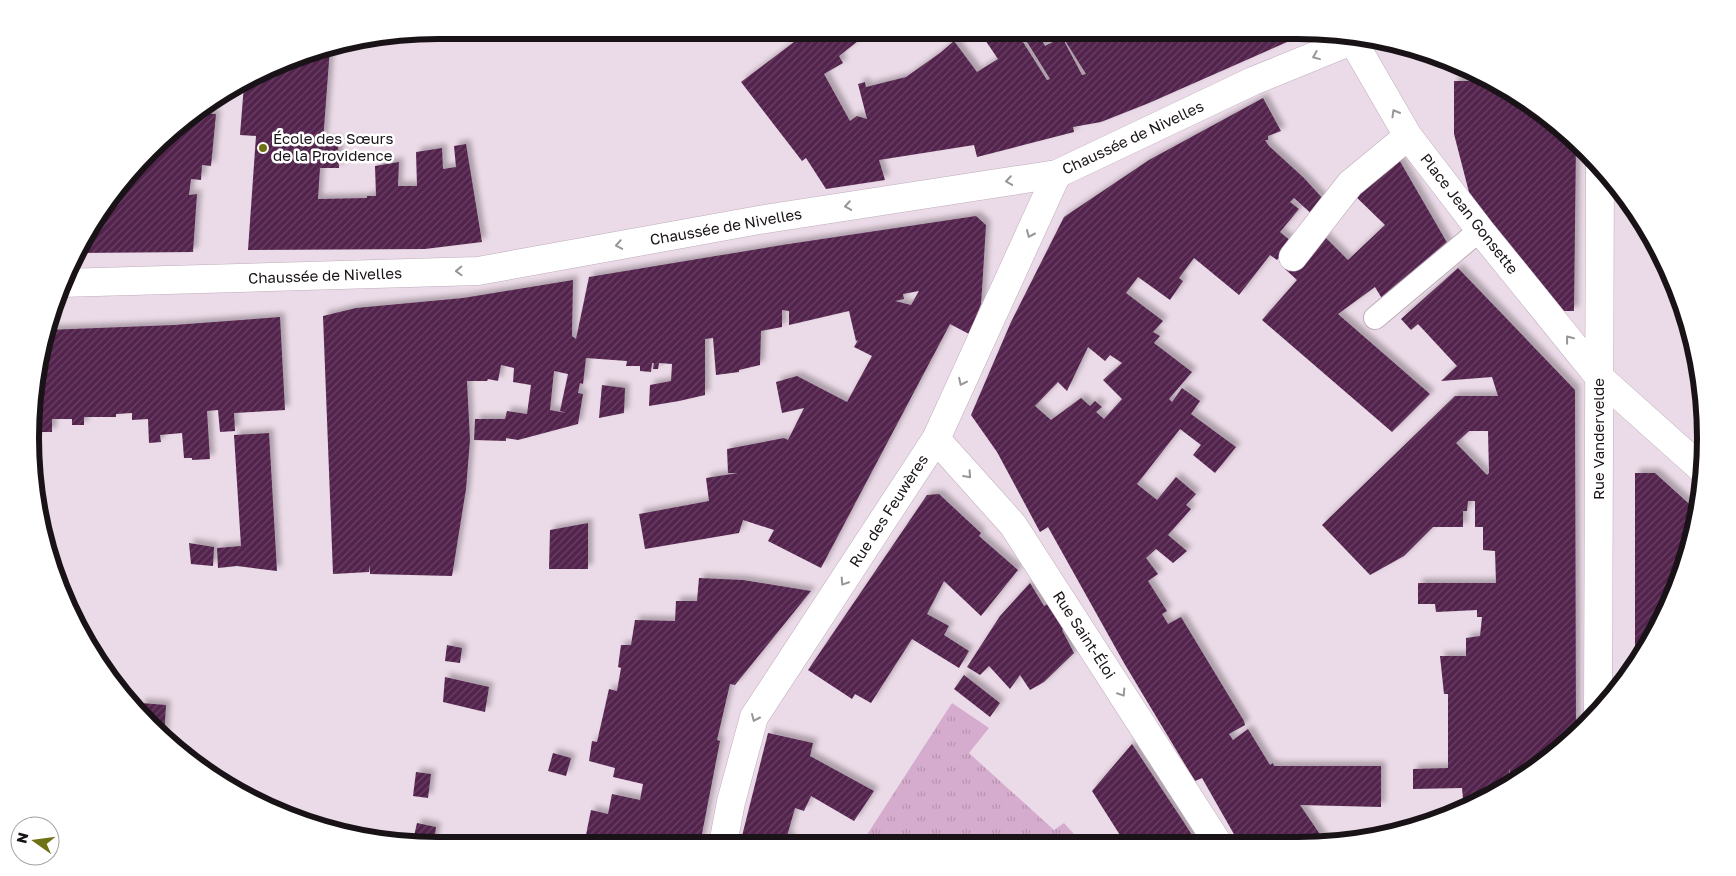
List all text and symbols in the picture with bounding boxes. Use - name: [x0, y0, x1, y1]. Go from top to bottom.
- one-way arrow: [1312, 49, 1321, 60]
- street label: Chaussée de Nivelles: [1059, 96, 1206, 178]
- one-way arrow: [1392, 109, 1402, 118]
- place label: École des Sœurs de la Providence: [273, 129, 393, 164]
- marker: École des Sœurs de la Providence: [257, 142, 269, 154]
- street label: Place Jean Gonsette: [1417, 149, 1523, 278]
- one-way arrow: [1004, 176, 1013, 186]
- one-way arrow: [844, 201, 853, 211]
- street label: Chaussée de Nivelles: [648, 204, 803, 248]
- one-way arrow: [1025, 229, 1036, 238]
- one-way arrow: [615, 240, 623, 250]
- street label: Chaussée de Nivelles: [248, 263, 402, 287]
- one-way arrow: [454, 266, 462, 276]
- one-way arrow: [1565, 335, 1574, 344]
- one-way arrow: [957, 377, 968, 386]
- street label: Rue Vandervelde: [1589, 378, 1607, 500]
- street label: Rue des Feuwères: [845, 451, 931, 570]
- one-way arrow: [962, 470, 971, 479]
- one-way arrow: [840, 576, 850, 585]
- street label: Rue Saint-Éloi: [1050, 587, 1120, 682]
- one-way arrow: [1116, 688, 1125, 697]
- one-way arrow: [751, 713, 762, 722]
- north arrow: [10, 816, 60, 866]
- text: N: [12, 831, 31, 845]

